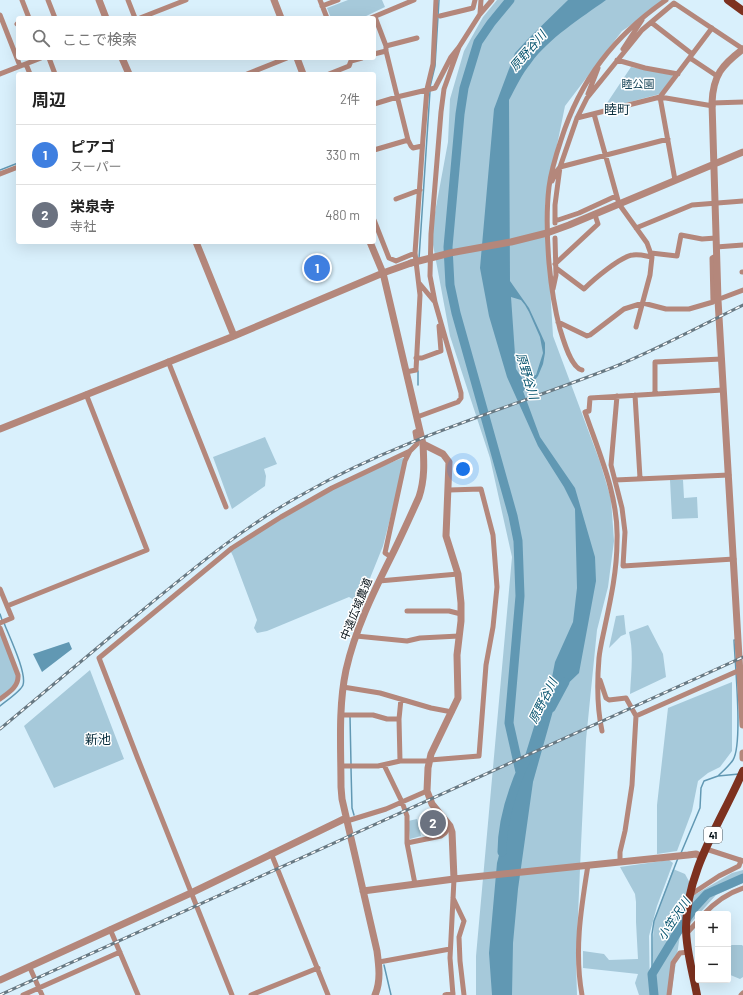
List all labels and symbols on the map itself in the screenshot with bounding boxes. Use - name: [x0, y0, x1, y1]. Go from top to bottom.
- water label: 原野谷川: [506, 26, 550, 73]
- park label: 睦公園: [622, 77, 655, 90]
- district label: 睦町: [604, 101, 630, 117]
- pin: 1: [304, 253, 330, 283]
- water label: 原野谷川: [514, 351, 542, 403]
- your location: [453, 459, 473, 479]
- street label: 中遠広域農道: [337, 576, 374, 642]
- water label: 原野谷川: [525, 674, 560, 725]
- district label: 新池: [85, 731, 111, 747]
- pin: 2: [420, 808, 446, 838]
- road number: 41: [704, 827, 722, 843]
- water label: 小笠沢川: [654, 893, 694, 942]

